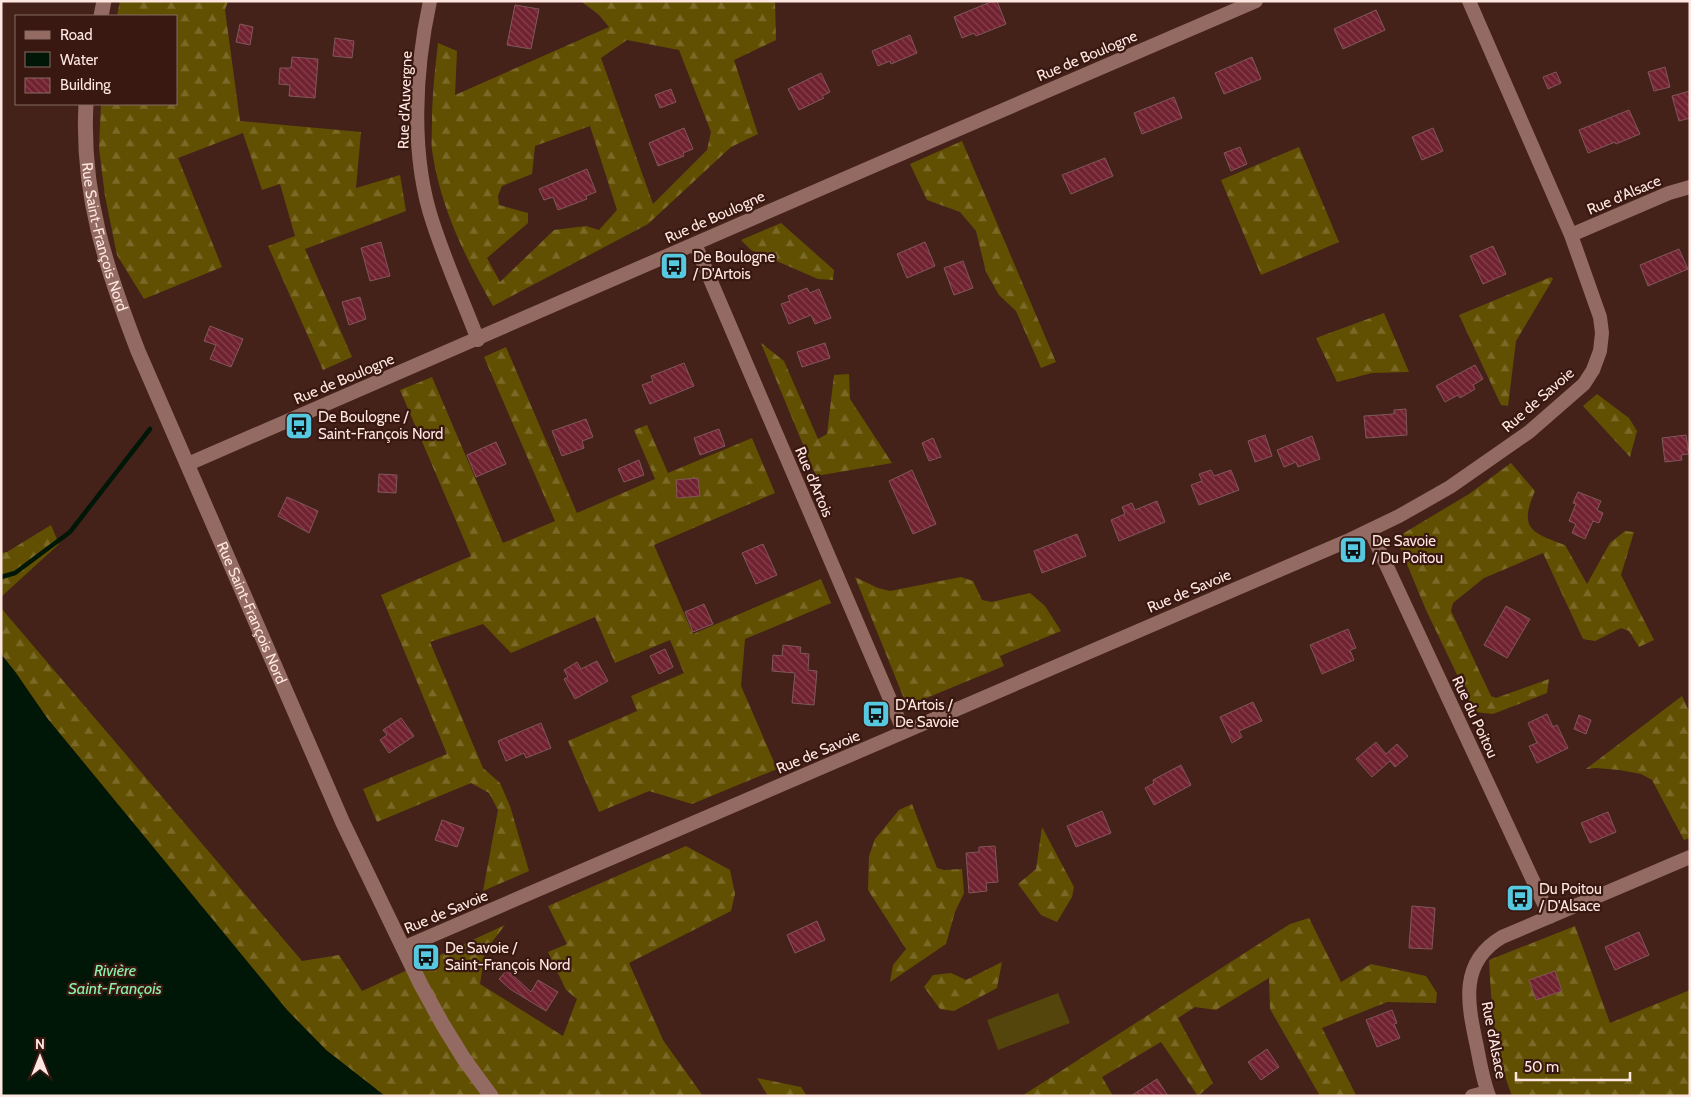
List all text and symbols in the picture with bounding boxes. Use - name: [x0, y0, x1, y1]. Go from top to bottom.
- legend: [15, 15, 178, 105]
- text: Road: [60, 26, 93, 44]
- street label: Rue de Boulogne: [1034, 27, 1140, 85]
- street label: Rue d'Auvergne: [394, 50, 416, 149]
- text: Water: [60, 51, 98, 69]
- text: Building: [60, 76, 111, 94]
- street label: Rue Saint-François Nord: [78, 161, 131, 314]
- street label: Rue d'Alsace: [1584, 171, 1664, 219]
- street label: Rue de Boulogne: [662, 187, 768, 247]
- place label: De Boulogne / D'Artois: [692, 248, 776, 283]
- bus stop icon: De Boulogne / D'Artois: [659, 251, 689, 281]
- street label: Rue de Boulogne: [291, 350, 397, 408]
- street label: Rue de Savoie: [1498, 364, 1578, 436]
- place label: De Boulogne / Saint-François Nord: [318, 408, 443, 443]
- bus stop icon: De Boulogne / Saint-François Nord: [284, 411, 314, 441]
- street label: Rue d'Artois: [791, 444, 837, 520]
- place label: De Savoie / Du Poitou: [1371, 532, 1443, 567]
- bus stop icon: De Savoie / Du Poitou: [1338, 535, 1368, 565]
- street label: Rue Saint-François Nord: [213, 539, 291, 687]
- street label: Rue de Savoie: [1144, 565, 1234, 617]
- street label: Rue du Poitou: [1448, 673, 1502, 761]
- place label: D'Artois / De Savoie: [895, 696, 959, 731]
- bus stop icon: D'Artois / De Savoie: [861, 699, 891, 729]
- street label: Rue de Savoie: [773, 726, 863, 778]
- place label: Du Poitou / D'Alsace: [1538, 880, 1602, 915]
- bus stop icon: Du Poitou / D'Alsace: [1505, 883, 1535, 913]
- street label: Rue de Savoie: [401, 886, 491, 938]
- place label: De Savoie / Saint-François Nord: [445, 939, 570, 974]
- bus stop icon: De Savoie / Saint-François Nord: [411, 942, 441, 972]
- water label: Rivière Saint-François: [68, 961, 162, 998]
- street label: Rue d'Alsace: [1478, 1000, 1510, 1081]
- north arrow: [15, 1032, 65, 1082]
- text: N: [35, 1035, 45, 1053]
- scale bar: [1516, 1050, 1630, 1082]
- text: 50 m: [1524, 1058, 1559, 1076]

